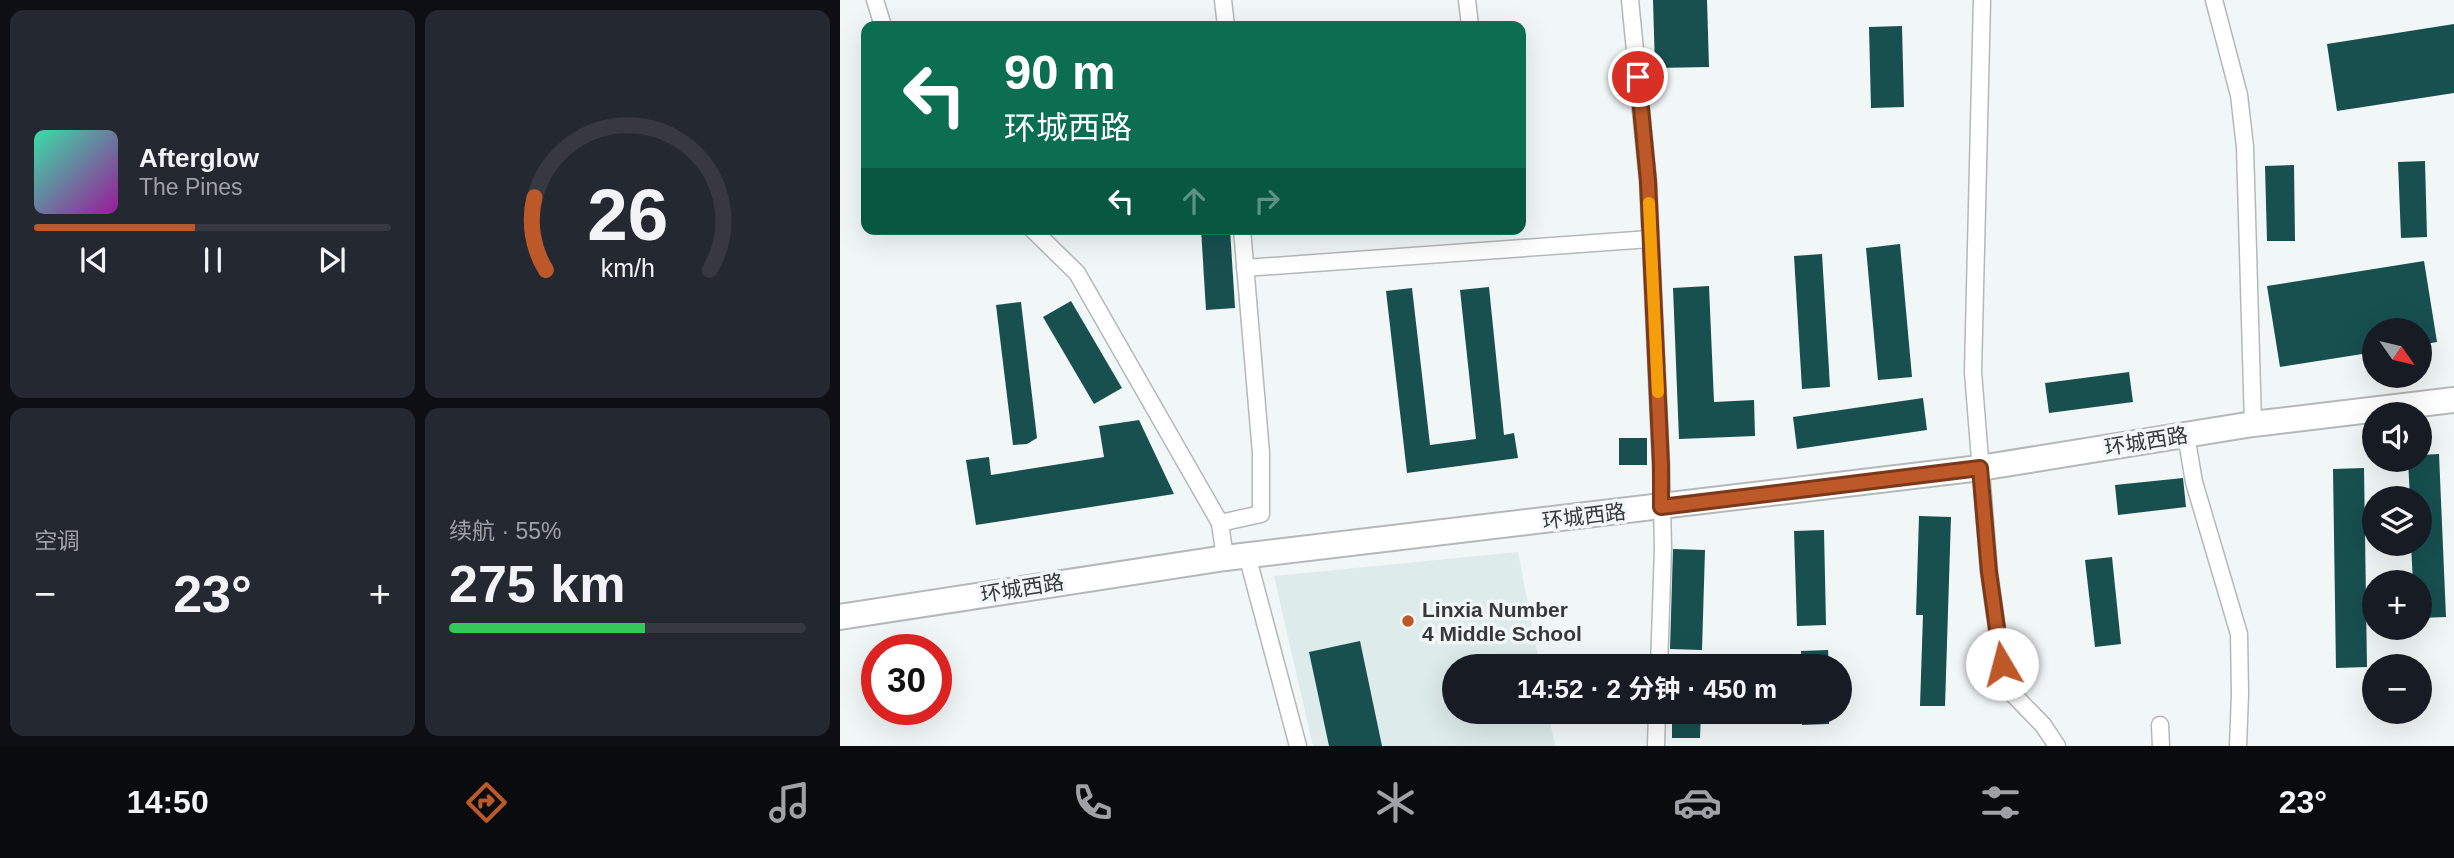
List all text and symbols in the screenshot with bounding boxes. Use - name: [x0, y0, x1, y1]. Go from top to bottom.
- text: 90 m: [1004, 45, 1116, 99]
- pin: [1608, 47, 1668, 107]
- icon: left: [889, 49, 980, 140]
- icon: arrive: [1619, 58, 1657, 96]
- text: 环城西路: [1004, 110, 1132, 146]
- text: Afterglow: [139, 143, 259, 173]
- text: The Pines: [139, 174, 243, 200]
- text: 26: [587, 175, 668, 256]
- icon: left: [1102, 182, 1140, 220]
- icon: ahead: [1175, 182, 1213, 220]
- icon: right: [1248, 182, 1286, 220]
- icon: previous: [75, 241, 113, 279]
- icon: pause: [194, 241, 232, 279]
- icon: next: [313, 241, 351, 279]
- text: km/h: [600, 254, 655, 282]
- north arrow: [2362, 318, 2432, 388]
- map controls: [2362, 318, 2432, 724]
- button: sound: [2362, 402, 2432, 472]
- street label: 环城西路: [2103, 423, 2189, 459]
- button: layers: [2362, 486, 2432, 556]
- street label: 环城西路: [1541, 499, 1627, 533]
- text: 续航 · 55%: [449, 518, 561, 544]
- text: 空调: [34, 528, 80, 554]
- text: 275 km: [449, 555, 625, 613]
- text: 23°: [173, 565, 252, 623]
- street label: 环城西路: [979, 570, 1065, 606]
- button: +: [2362, 570, 2432, 640]
- text: −: [34, 573, 56, 615]
- text: +: [369, 573, 391, 615]
- place label: Linxia Number 4 Middle School: [1422, 598, 1582, 645]
- marker: Linxia Number 4 Middle School: [1400, 613, 1416, 629]
- position arrow: [1965, 627, 2039, 701]
- speed limit sign: 30: [861, 634, 952, 725]
- button: −: [2362, 654, 2432, 724]
- text: 14:52 · 2 分钟 · 450 m: [1517, 674, 1777, 704]
- icon: directions: [462, 778, 511, 827]
- icon: music: [765, 778, 814, 827]
- icon: phone: [1068, 778, 1117, 827]
- icon: climate: [1371, 778, 1420, 827]
- icon: car: [1673, 778, 1722, 827]
- icon: filters: [1976, 778, 2025, 827]
- text: 14:50: [127, 784, 209, 820]
- text: 23°: [2279, 784, 2327, 820]

